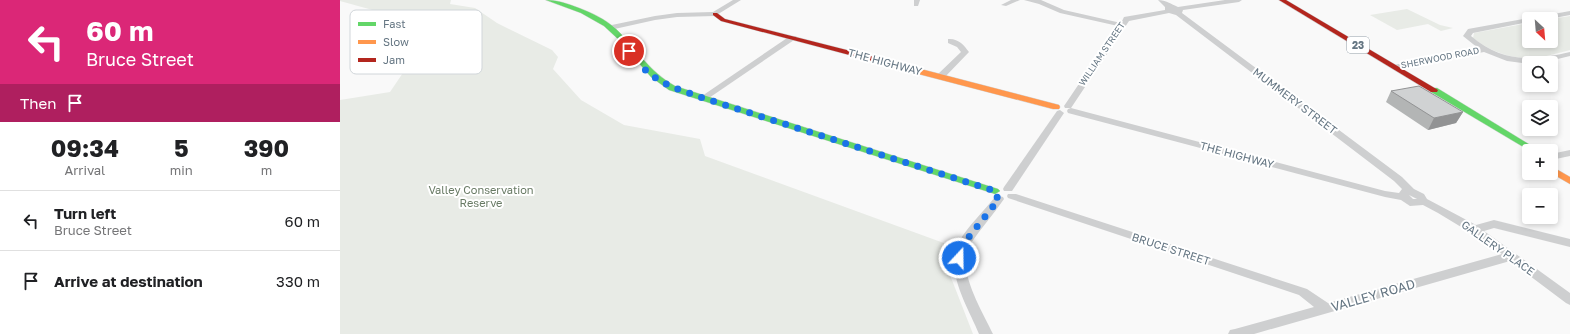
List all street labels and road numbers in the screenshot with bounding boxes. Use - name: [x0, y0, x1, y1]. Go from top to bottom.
- street label: WILLIAM STREET: [1076, 19, 1127, 88]
- road number: 23: [1347, 37, 1369, 53]
- street label: THE HIGHWAY: [847, 45, 923, 78]
- street label: SHERWOOD ROAD: [1400, 45, 1480, 70]
- street label: MUMMERY STREET: [1251, 65, 1340, 136]
- street label: THE HIGHWAY: [1199, 138, 1275, 171]
- street label: GALLERY PLACE: [1459, 218, 1538, 278]
- street label: BRUCE STREET: [1130, 230, 1212, 267]
- street label: VALLEY ROAD: [1329, 275, 1417, 315]

